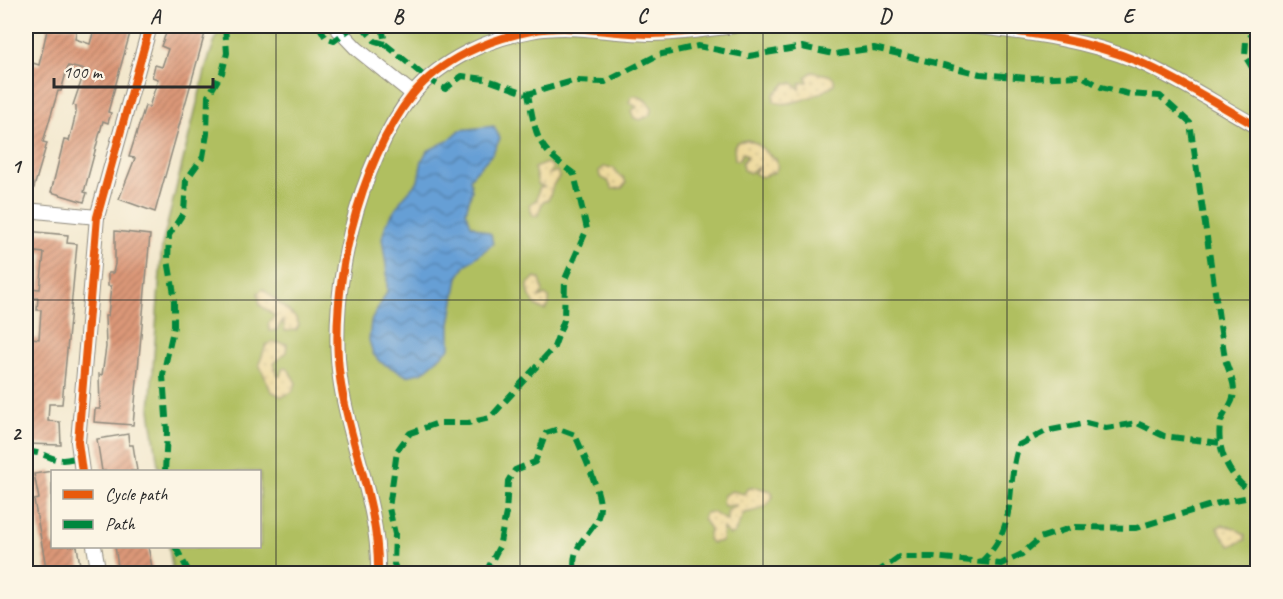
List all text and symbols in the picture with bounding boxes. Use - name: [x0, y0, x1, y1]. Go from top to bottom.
- text: A: [150, 4, 162, 29]
- text: B: [393, 4, 405, 29]
- text: C: [637, 4, 649, 29]
- text: D: [879, 4, 893, 29]
- text: E: [1123, 4, 1137, 29]
- scale bar: [54, 51, 213, 89]
- text: 100 m: [63, 61, 104, 83]
- text: 1: [12, 154, 23, 179]
- text: 2: [12, 421, 23, 446]
- legend: [51, 470, 261, 548]
- text: Cycle path: [105, 483, 168, 505]
- text: Path: [105, 513, 135, 535]

